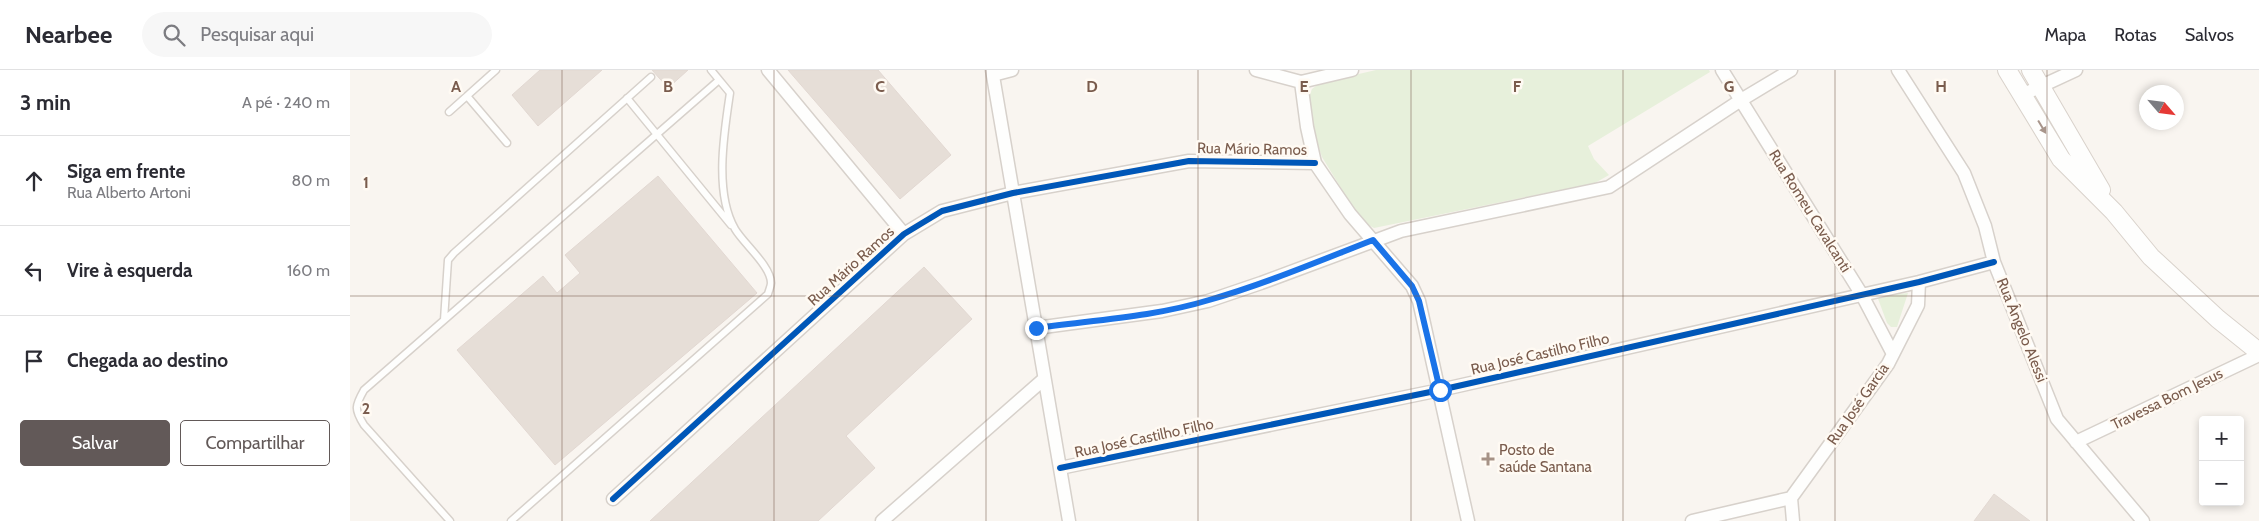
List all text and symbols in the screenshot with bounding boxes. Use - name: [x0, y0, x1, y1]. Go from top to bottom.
- search box: [142, 12, 492, 57]
- text: Nearbee: [25, 20, 112, 49]
- icon: search: [160, 21, 188, 49]
- text: Pesquisar aqui: [200, 23, 314, 46]
- text: Mapa: [2044, 24, 2086, 46]
- text: Rotas: [2114, 24, 2157, 46]
- text: Salvos: [2185, 24, 2234, 46]
- text: A: [451, 77, 461, 96]
- text: B: [663, 77, 673, 96]
- text: C: [875, 77, 885, 96]
- text: D: [1086, 77, 1098, 96]
- text: E: [1299, 77, 1309, 96]
- text: F: [1513, 77, 1522, 96]
- text: G: [1724, 77, 1734, 96]
- text: H: [1935, 77, 1947, 96]
- north arrow: [2139, 85, 2184, 130]
- text: 3 min: [20, 90, 71, 115]
- text: A pé · 240 m: [242, 93, 330, 112]
- one-way arrow: [2037, 120, 2046, 133]
- street label: Rua Mário Ramos: [1197, 139, 1307, 159]
- street label: Rua Romeu Cavalcanti: [1765, 146, 1855, 276]
- text: Siga em frente: [67, 160, 185, 183]
- icon: ahead: [20, 167, 48, 195]
- text: 80 m: [292, 171, 330, 190]
- text: 1: [363, 173, 369, 192]
- text: Rua Alberto Artoni: [67, 183, 191, 202]
- street label: Rua Mário Ramos: [804, 223, 898, 309]
- icon: left: [20, 257, 48, 285]
- text: Vire à esquerda: [67, 259, 193, 282]
- text: 160 m: [287, 261, 330, 280]
- street label: Rua Ângelo Alessi: [1993, 275, 2052, 385]
- route end: [1025, 317, 1048, 340]
- street label: Rua José Castilho Filho: [1469, 329, 1611, 379]
- icon: arrive: [20, 347, 48, 375]
- text: Chegada ao destino: [67, 349, 228, 372]
- street label: Rua José Garcia: [1823, 359, 1893, 448]
- street label: Travessa Bom Jesus: [2108, 364, 2226, 434]
- route start: [1429, 379, 1452, 402]
- text: 2: [362, 399, 370, 418]
- street label: Rua José Castilho Filho: [1073, 414, 1215, 462]
- map controls: [2199, 416, 2244, 506]
- button: +: [2199, 416, 2244, 461]
- button: Salvar: [20, 420, 170, 466]
- button: Compartilhar: [180, 420, 330, 466]
- place label: Posto de saúde Santana: [1499, 441, 1593, 476]
- marker: Posto de saúde Santana: [1481, 452, 1495, 466]
- button: −: [2199, 461, 2244, 506]

